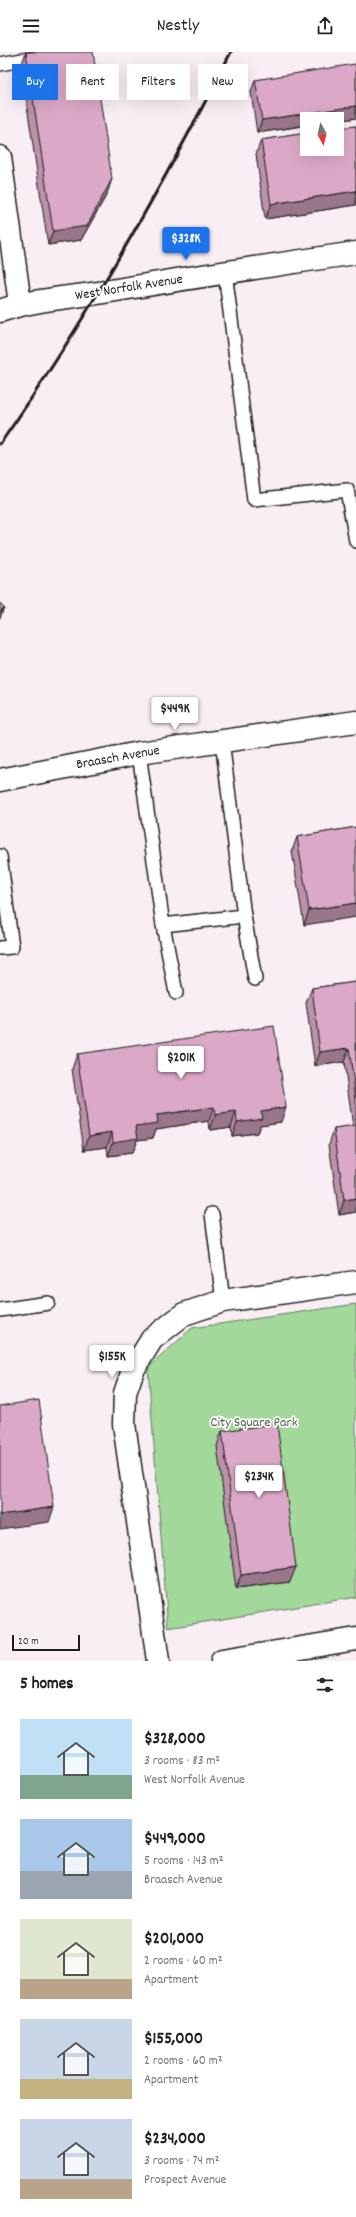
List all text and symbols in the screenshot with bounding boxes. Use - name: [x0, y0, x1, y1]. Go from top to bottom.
- text: Nestly: [157, 14, 199, 39]
- icon: menu: [20, 15, 42, 37]
- icon: share: [314, 15, 336, 37]
- chip: Buy: [12, 64, 58, 100]
- chip: Rent: [66, 64, 119, 100]
- chip: Filters: [127, 64, 190, 100]
- chip: New: [198, 64, 248, 100]
- north arrow: [300, 112, 344, 156]
- map controls: [300, 112, 344, 156]
- pin: $328K: [158, 227, 214, 261]
- text: $328K: [171, 230, 201, 249]
- street label: West Norfolk Avenue: [74, 270, 184, 306]
- pin: $449K: [147, 697, 203, 731]
- text: $449K: [160, 700, 190, 719]
- street label: Braasch Avenue: [75, 741, 161, 775]
- pin: $201K: [153, 1046, 209, 1080]
- text: $201K: [167, 1049, 195, 1068]
- pin: $155K: [84, 1345, 140, 1379]
- text: $155K: [98, 1348, 126, 1367]
- park label: City Square Park: [211, 1413, 298, 1433]
- pin: $234K: [231, 1465, 287, 1499]
- text: $234K: [244, 1468, 274, 1487]
- scale bar: [12, 1633, 80, 1652]
- text: 20 m: [18, 1634, 39, 1650]
- text: 5 homes: [20, 1673, 73, 1697]
- icon: filters: [314, 1674, 336, 1696]
- text: $328,000: [144, 1728, 205, 1752]
- icon: home: [52, 1735, 100, 1783]
- text: 3 rooms · 83 m²: [144, 1752, 220, 1771]
- text: West Norfolk Avenue: [144, 1771, 245, 1790]
- text: $449,000: [144, 1828, 206, 1852]
- icon: home: [52, 1835, 100, 1883]
- text: 5 rooms · 143 m²: [144, 1852, 223, 1871]
- text: Braasch Avenue: [144, 1871, 222, 1890]
- text: $201,000: [144, 1928, 204, 1952]
- icon: home: [52, 1935, 100, 1983]
- text: 2 rooms · 60 m²: [144, 1952, 222, 1971]
- text: Apartment: [144, 1971, 198, 1990]
- text: $155,000: [144, 2028, 203, 2052]
- icon: home: [52, 2035, 100, 2083]
- text: 2 rooms · 60 m²: [144, 2052, 222, 2071]
- text: Apartment: [144, 2071, 198, 2090]
- text: $234,000: [144, 2128, 206, 2152]
- icon: home: [52, 2135, 100, 2183]
- text: 3 rooms · 74 m²: [144, 2152, 220, 2171]
- text: Prospect Avenue: [144, 2171, 226, 2190]

